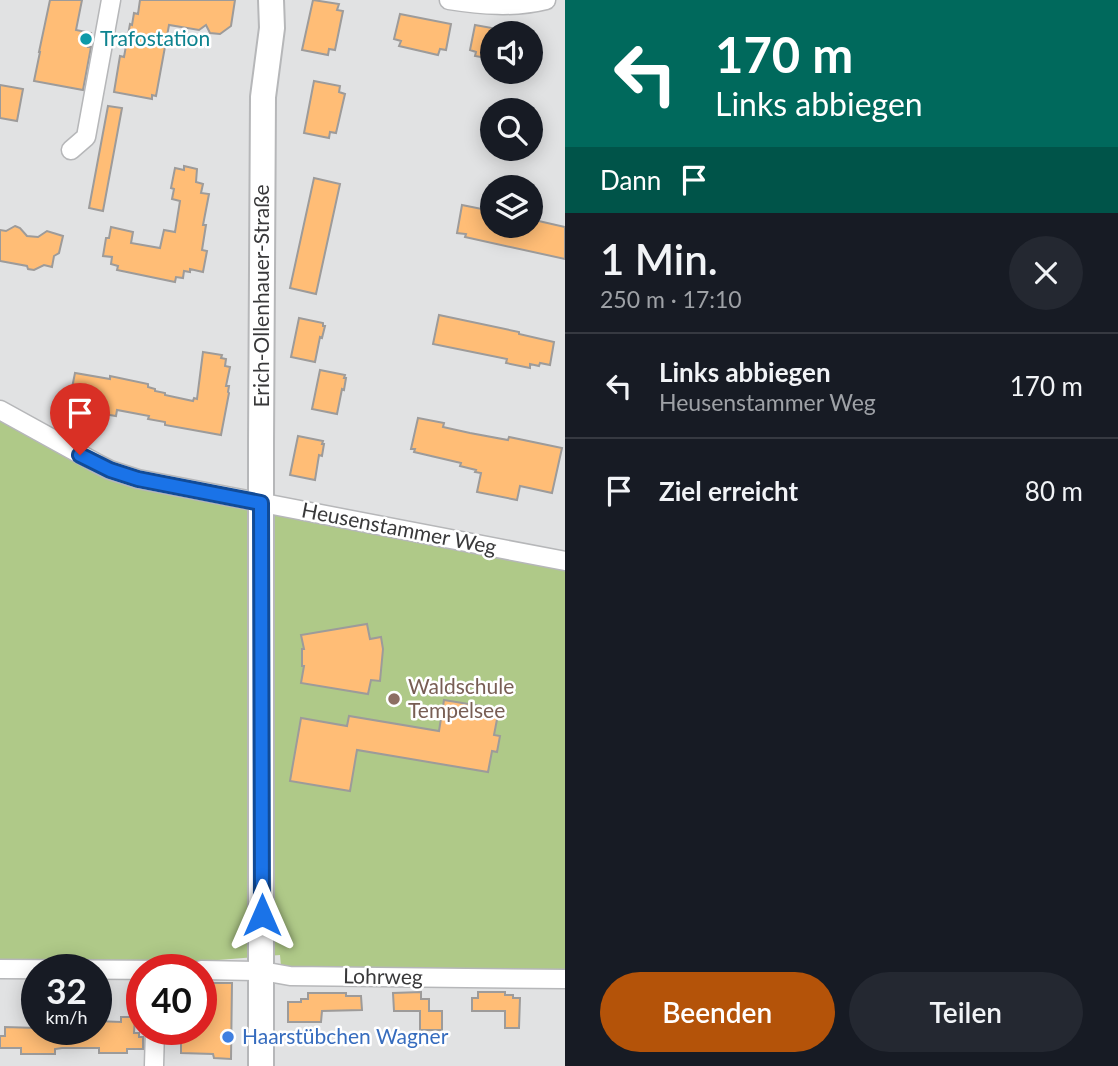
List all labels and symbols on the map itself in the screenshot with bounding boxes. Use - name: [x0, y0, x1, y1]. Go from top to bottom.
- place label: Trafostation: [100, 25, 210, 50]
- marker: Trafostation: [78, 31, 94, 47]
- street label: Erich-Ollenhauer-Straße: [248, 185, 273, 408]
- pin: [50, 383, 110, 455]
- street label: Heusenstammer Weg: [300, 496, 499, 559]
- place label: Waldschule Tempelsee: [408, 673, 514, 722]
- marker: Waldschule Tempelsee: [386, 691, 402, 707]
- position arrow: [225, 878, 299, 952]
- speed limit sign: 40: [126, 954, 217, 1045]
- street label: Lohrweg: [343, 962, 423, 989]
- place label: Haarstübchen Wagner: [242, 1023, 449, 1048]
- marker: Haarstübchen Wagner: [220, 1029, 236, 1045]

